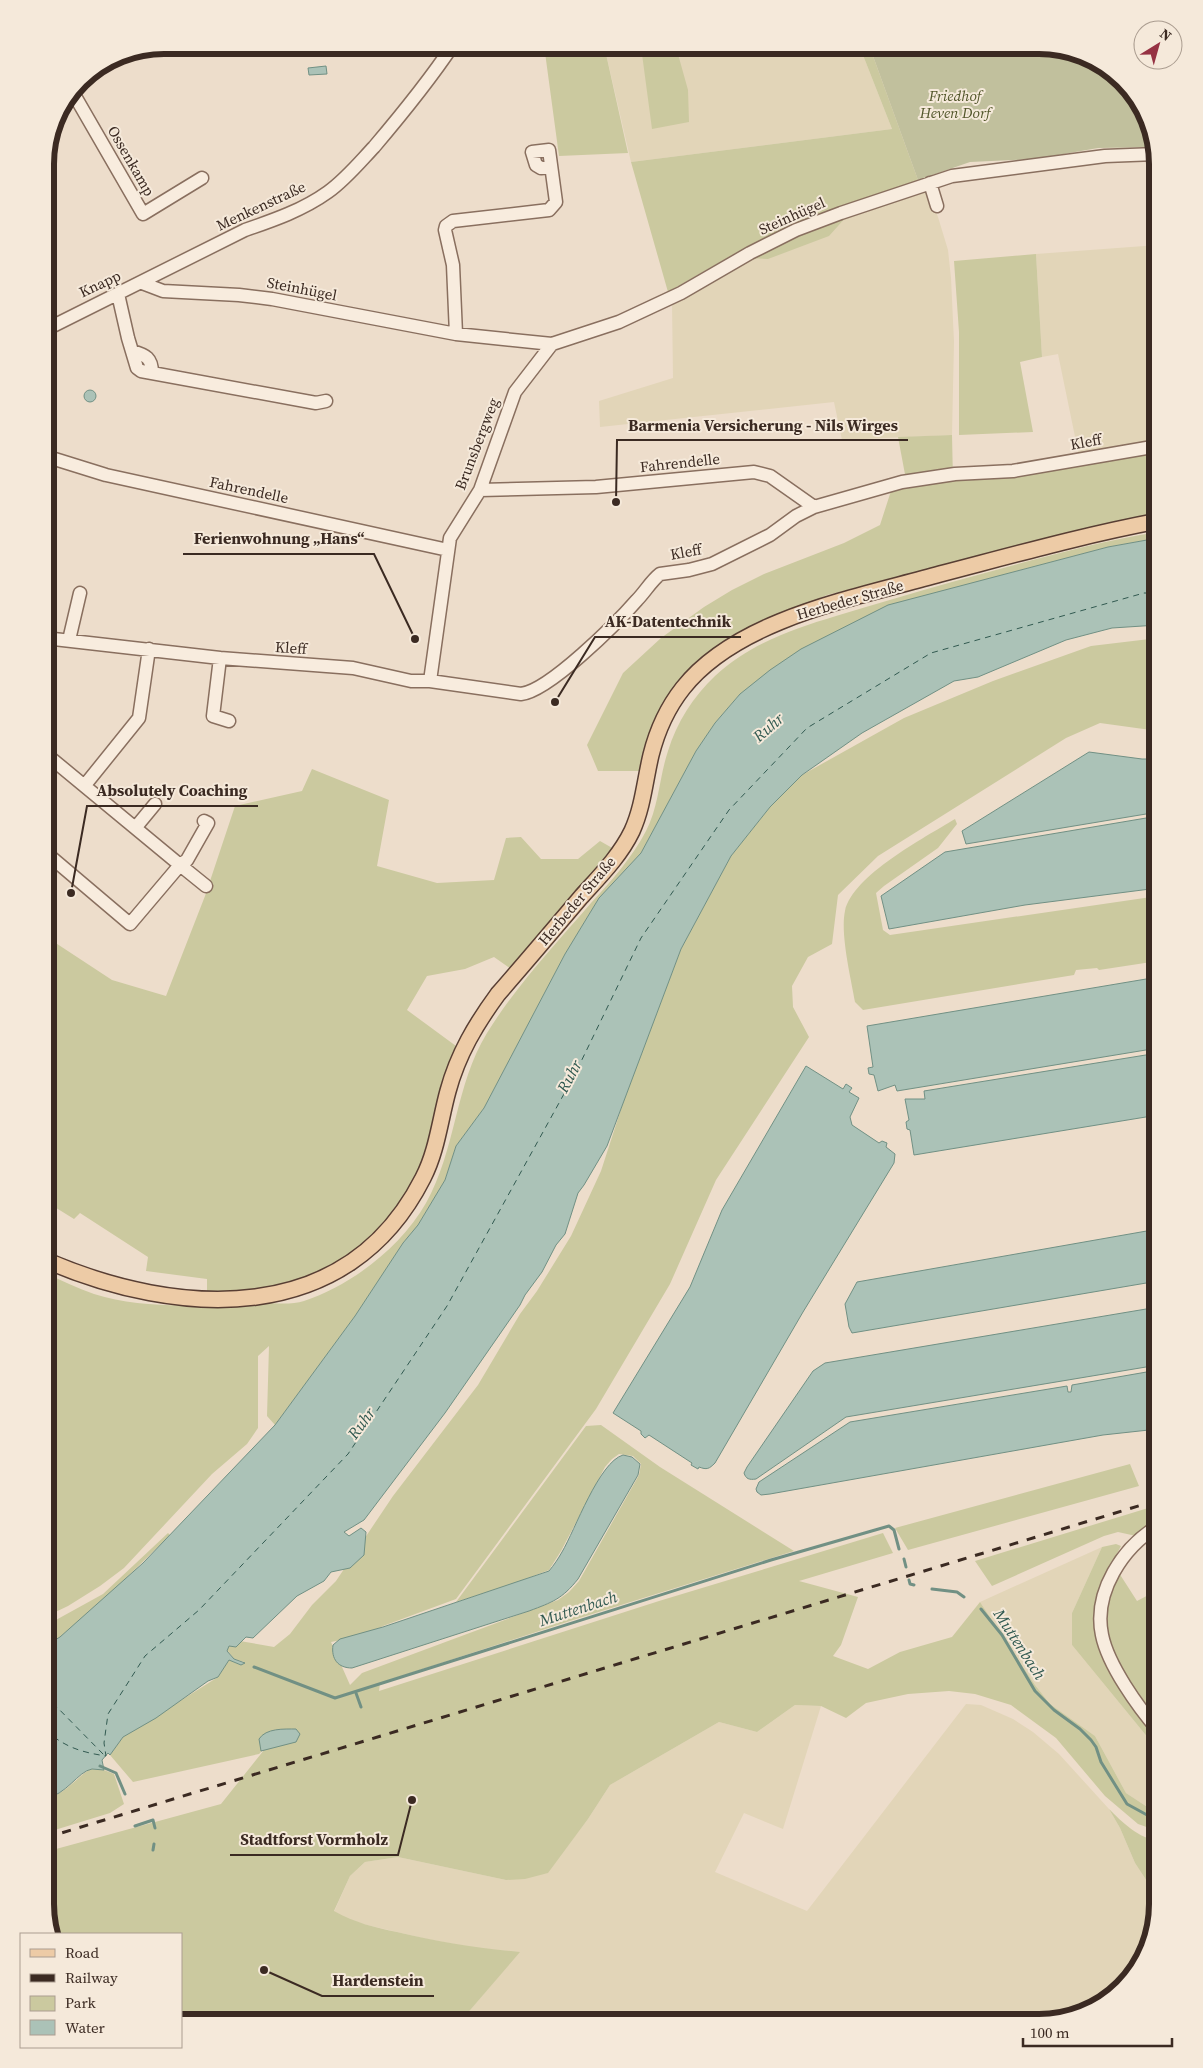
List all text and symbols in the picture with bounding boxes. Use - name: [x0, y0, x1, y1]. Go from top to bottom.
- north arrow: [1133, 20, 1183, 70]
- text: N: [1156, 24, 1176, 46]
- park label: Friedhof Heven Dorf: [919, 85, 993, 123]
- street label: Ossenkamp: [103, 122, 160, 200]
- street label: Menkenstraße: [213, 176, 309, 235]
- street label: Steinhügel: [755, 191, 829, 240]
- street label: Knapp: [76, 265, 124, 302]
- street label: Steinhügel: [265, 271, 339, 306]
- street label: Brunsbergweg: [449, 395, 504, 493]
- callout: Barmenia Versicherung - Nils Wirges: [617, 409, 908, 440]
- text: Barmenia Versicherung - Nils Wirges: [628, 414, 898, 436]
- street label: Kleff: [1068, 428, 1105, 455]
- street label: Fahrendelle: [639, 448, 721, 477]
- street label: Fahrendelle: [208, 471, 291, 508]
- callout: Ferienwohnung „Hans“: [183, 523, 374, 554]
- text: Ferienwohnung „Hans“: [194, 527, 364, 549]
- street label: Kleff: [668, 538, 705, 565]
- street label: Herbeder Straße: [794, 574, 906, 625]
- callout: AK-Datentechnik: [595, 606, 741, 637]
- text: AK-Datentechnik: [605, 610, 732, 632]
- street label: Kleff: [274, 636, 309, 659]
- water label: Ruhr: [747, 707, 789, 747]
- callout: Absolutely Coaching: [87, 775, 258, 806]
- text: Absolutely Coaching: [96, 779, 248, 801]
- street label: Herbeder Straße: [533, 851, 620, 950]
- water label: Ruhr: [551, 1055, 587, 1097]
- water label: Ruhr: [341, 1402, 380, 1444]
- water label: Muttenbach: [535, 1585, 620, 1631]
- water label: Muttenbach: [988, 1603, 1051, 1684]
- callout: Stadtforst Vormholz: [230, 1824, 398, 1855]
- text: Stadtforst Vormholz: [240, 1828, 388, 1850]
- legend: [20, 1933, 182, 2048]
- text: Road: [65, 1942, 99, 1963]
- callout: Hardenstein: [322, 1965, 434, 1996]
- text: Railway: [65, 1967, 118, 1988]
- text: Hardenstein: [332, 1969, 424, 1991]
- text: Park: [65, 1992, 97, 2013]
- scale bar: [1023, 2016, 1172, 2048]
- text: Water: [65, 2017, 106, 2038]
- text: 100 m: [1030, 2022, 1070, 2043]

